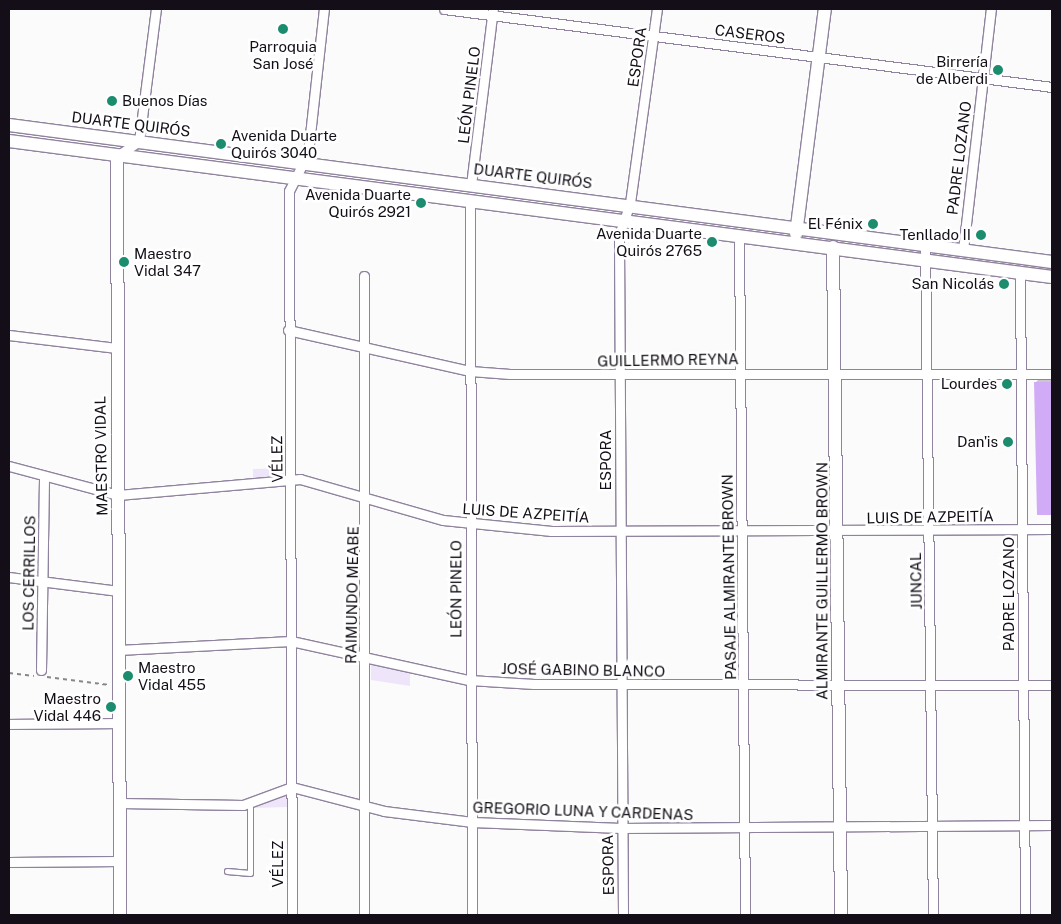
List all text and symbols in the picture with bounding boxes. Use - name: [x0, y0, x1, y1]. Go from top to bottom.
- street label: CASEROS: [714, 21, 786, 47]
- marker: Parroquia San José: [277, 23, 289, 35]
- street label: ESPORA: [624, 26, 650, 88]
- place label: Parroquia San José: [249, 37, 317, 72]
- street label: LEÓN PINELO: [454, 45, 484, 145]
- place label: Birrería de Alberdi: [916, 52, 988, 87]
- marker: Birrería de Alberdi: [992, 64, 1004, 76]
- place label: Buenos Días: [122, 92, 207, 110]
- marker: Buenos Días: [106, 95, 118, 107]
- street label: PADRE LOZANO: [943, 100, 975, 216]
- street label: DUARTE QUIRÓS: [71, 108, 191, 140]
- place label: Avenida Duarte Quirós 3040: [231, 126, 337, 161]
- marker: Avenida Duarte Quirós 3040: [215, 138, 227, 150]
- street label: DUARTE QUIRÓS: [473, 160, 593, 192]
- place label: Avenida Duarte Quirós 2921: [305, 185, 411, 220]
- marker: Avenida Duarte Quirós 2921: [415, 197, 427, 209]
- place label: El Fénix: [808, 215, 863, 233]
- marker: El Fénix: [867, 218, 879, 230]
- place label: Avenida Duarte Quirós 2765: [596, 224, 702, 259]
- place label: Tenllado II: [899, 226, 971, 244]
- marker: Tenllado II: [975, 229, 987, 241]
- marker: Avenida Duarte Quirós 2765: [706, 236, 718, 248]
- place label: Maestro Vidal 347: [134, 244, 201, 279]
- marker: Maestro Vidal 347: [118, 256, 130, 268]
- place label: San Nicolás: [912, 275, 994, 293]
- marker: San Nicolás: [998, 278, 1010, 290]
- street label: GUILLERMO REYNA: [597, 350, 739, 370]
- place label: Lourdes: [941, 375, 997, 393]
- marker: Lourdes: [1001, 378, 1013, 390]
- street label: MAESTRO VIDAL: [91, 396, 111, 516]
- street label: ESPORA: [597, 430, 615, 490]
- place label: Dan'is: [957, 433, 998, 451]
- street label: VÉLEZ: [268, 435, 286, 483]
- marker: Dan'is: [1002, 436, 1014, 448]
- street label: ALMIRANTE GUILLERMO BROWN: [813, 462, 831, 700]
- street label: PASAJE ALMIRANTE BROWN: [718, 474, 740, 680]
- street label: LUIS DE AZPEITÍA: [462, 500, 590, 526]
- street label: LUIS DE AZPEITÍA: [866, 507, 994, 527]
- street label: LOS CERRILLOS: [19, 515, 39, 631]
- street label: RAIMUNDO MEABE: [342, 526, 362, 664]
- street label: PADRE LOZANO: [1000, 537, 1018, 651]
- street label: LEÓN PINELO: [447, 540, 465, 638]
- street label: JUNCAL: [907, 552, 925, 610]
- place label: Maestro Vidal 455: [138, 658, 206, 693]
- street label: JOSÉ GABINO BLANCO: [501, 660, 665, 680]
- marker: Maestro Vidal 455: [122, 670, 134, 682]
- place label: Maestro Vidal 446: [34, 689, 101, 724]
- marker: Maestro Vidal 446: [105, 701, 117, 713]
- street label: GREGORIO LUNA Y CARDENAS: [472, 798, 694, 824]
- street label: ESPORA: [598, 834, 618, 896]
- street label: VÉLEZ: [269, 840, 287, 888]

